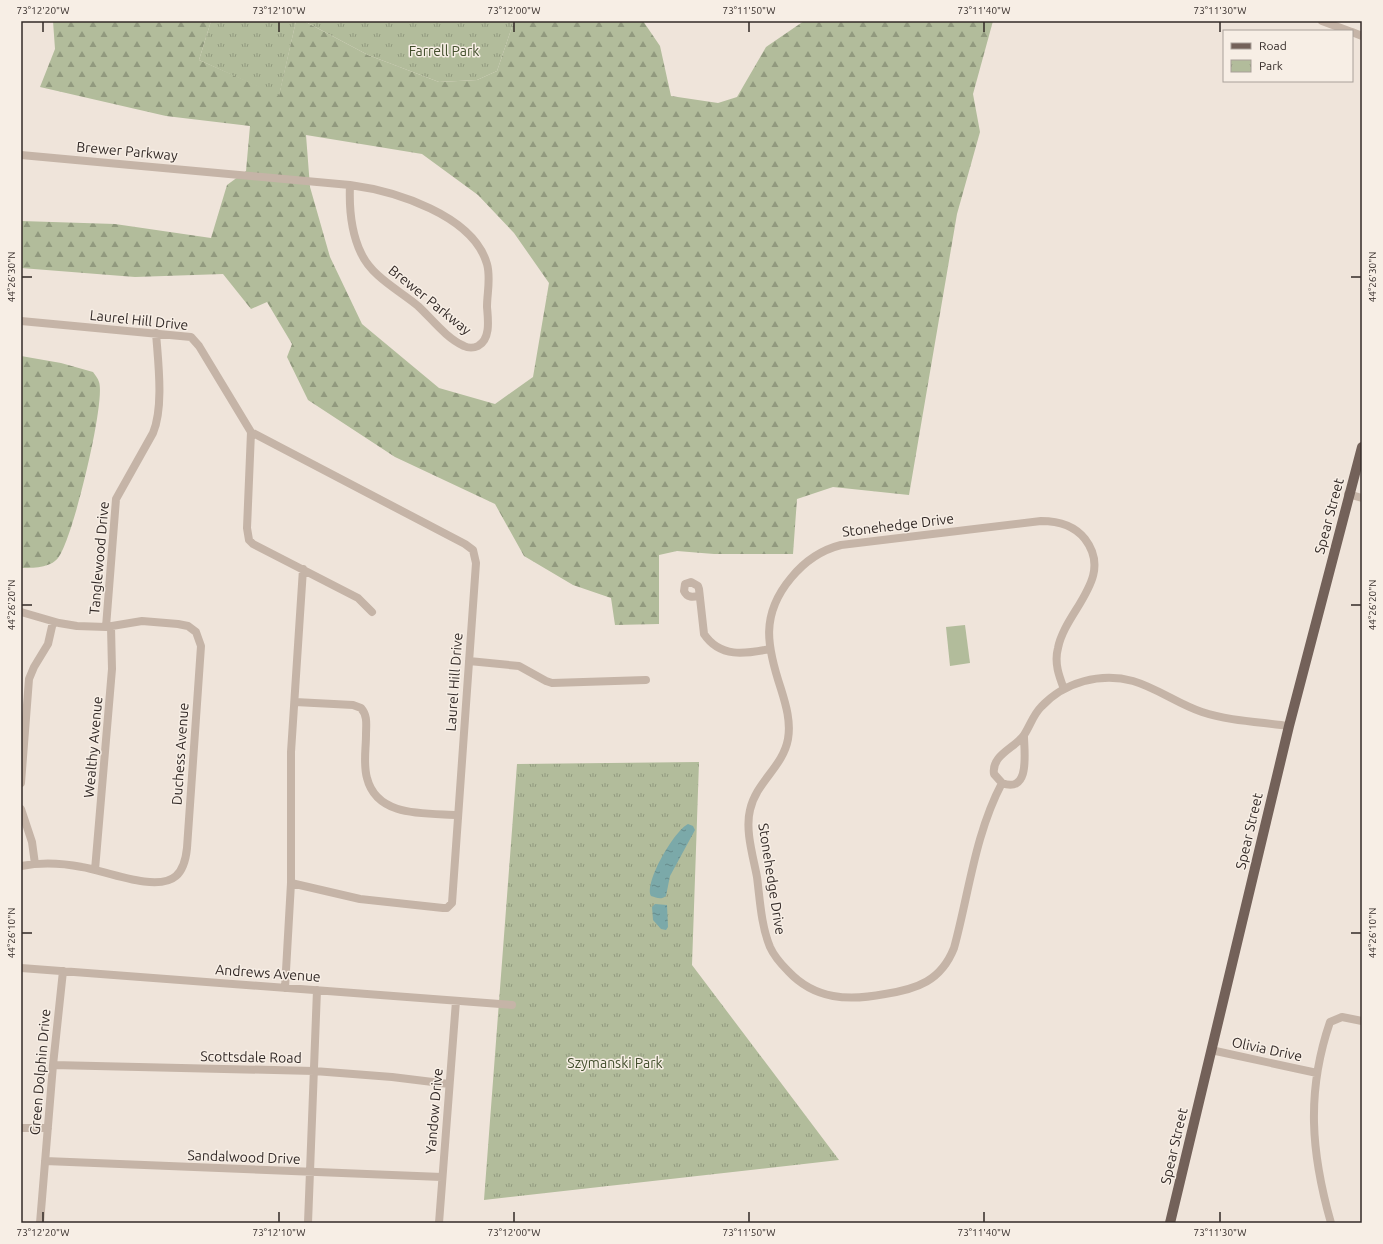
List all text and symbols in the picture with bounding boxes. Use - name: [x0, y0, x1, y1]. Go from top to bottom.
- text: 73°12'20"W: [17, 5, 69, 16]
- text: 73°12'10"W: [253, 5, 305, 16]
- text: 73°12'00"W: [488, 5, 540, 16]
- text: 73°11'50"W: [723, 5, 775, 16]
- text: 73°11'40"W: [958, 5, 1010, 16]
- text: 73°11'30"W: [1194, 5, 1246, 16]
- legend: [1223, 30, 1353, 82]
- text: Road: [1259, 39, 1287, 52]
- park label: Farrell Park: [409, 43, 479, 59]
- text: Park: [1259, 59, 1283, 72]
- street label: Brewer Parkway: [76, 139, 179, 163]
- text: 44°26'30"N: [6, 252, 17, 302]
- text: 44°26'30"N: [1367, 252, 1378, 302]
- street label: Brewer Parkway: [385, 262, 475, 338]
- street label: Laurel Hill Drive: [89, 307, 189, 333]
- street label: Spear Street: [1311, 476, 1347, 556]
- street label: Tanglewood Drive: [86, 501, 112, 615]
- street label: Stonehedge Drive: [841, 510, 955, 540]
- text: 44°26'20"N: [6, 580, 17, 630]
- text: 44°26'20"N: [1367, 580, 1378, 630]
- street label: Laurel Hill Drive: [443, 632, 465, 732]
- street label: Wealthy Avenue: [81, 696, 105, 798]
- street label: Duchess Avenue: [168, 702, 192, 806]
- street label: Spear Street: [1232, 791, 1266, 871]
- street label: Stonehedge Drive: [755, 822, 789, 936]
- text: 44°26'10"N: [6, 908, 17, 958]
- text: 44°26'10"N: [1367, 908, 1378, 958]
- street label: Andrews Avenue: [215, 961, 321, 985]
- street label: Green Dolphin Drive: [27, 1008, 53, 1136]
- street label: Olivia Drive: [1230, 1034, 1304, 1064]
- street label: Scottsdale Road: [200, 1048, 302, 1066]
- park label: Szymanski Park: [567, 1055, 663, 1071]
- street label: Yandow Drive: [422, 1067, 446, 1155]
- street label: Spear Street: [1157, 1106, 1191, 1186]
- street label: Sandalwood Drive: [187, 1147, 301, 1167]
- text: 73°12'20"W: [17, 1227, 69, 1238]
- text: 73°12'10"W: [253, 1227, 305, 1238]
- text: 73°12'00"W: [488, 1227, 540, 1238]
- text: 73°11'50"W: [723, 1227, 775, 1238]
- text: 73°11'40"W: [958, 1227, 1010, 1238]
- text: 73°11'30"W: [1194, 1227, 1246, 1238]

